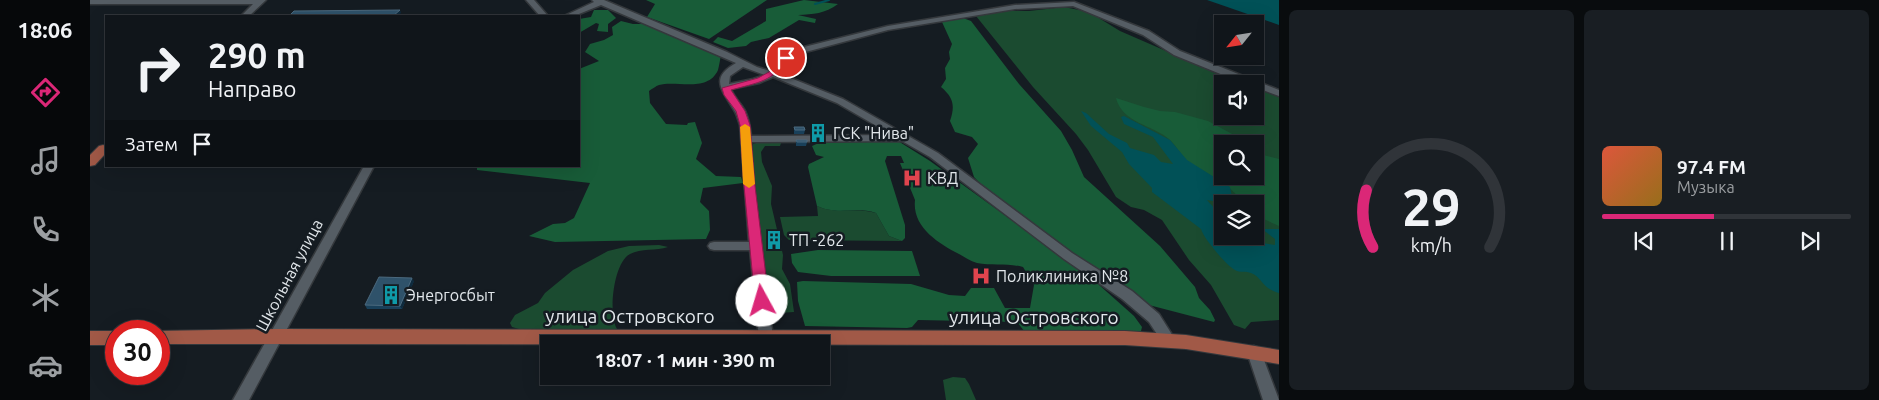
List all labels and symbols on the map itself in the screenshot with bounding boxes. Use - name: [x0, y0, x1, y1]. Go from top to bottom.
- north arrow: [1214, 15, 1264, 65]
- pin: [765, 37, 807, 79]
- building icon: ГСК "Нива": [807, 122, 829, 144]
- place label: ГСК "Нива": [833, 124, 914, 142]
- hospital icon: КВД: [901, 167, 923, 189]
- place label: КВД: [927, 169, 958, 187]
- street label: Школьная улица: [252, 216, 326, 334]
- building icon: ТП -262: [763, 229, 785, 251]
- place label: ТП -262: [789, 231, 844, 249]
- hospital icon: Поликлиника №8: [970, 265, 992, 287]
- place label: Поликлиника №8: [996, 267, 1128, 285]
- position arrow: [735, 274, 787, 326]
- building icon: Энергосбыт: [380, 284, 402, 306]
- place label: Энергосбыт: [406, 286, 495, 304]
- street label: улица Островского: [545, 305, 715, 327]
- street label: улица Островского: [949, 306, 1119, 328]
- speed limit sign: 30: [105, 320, 170, 385]

